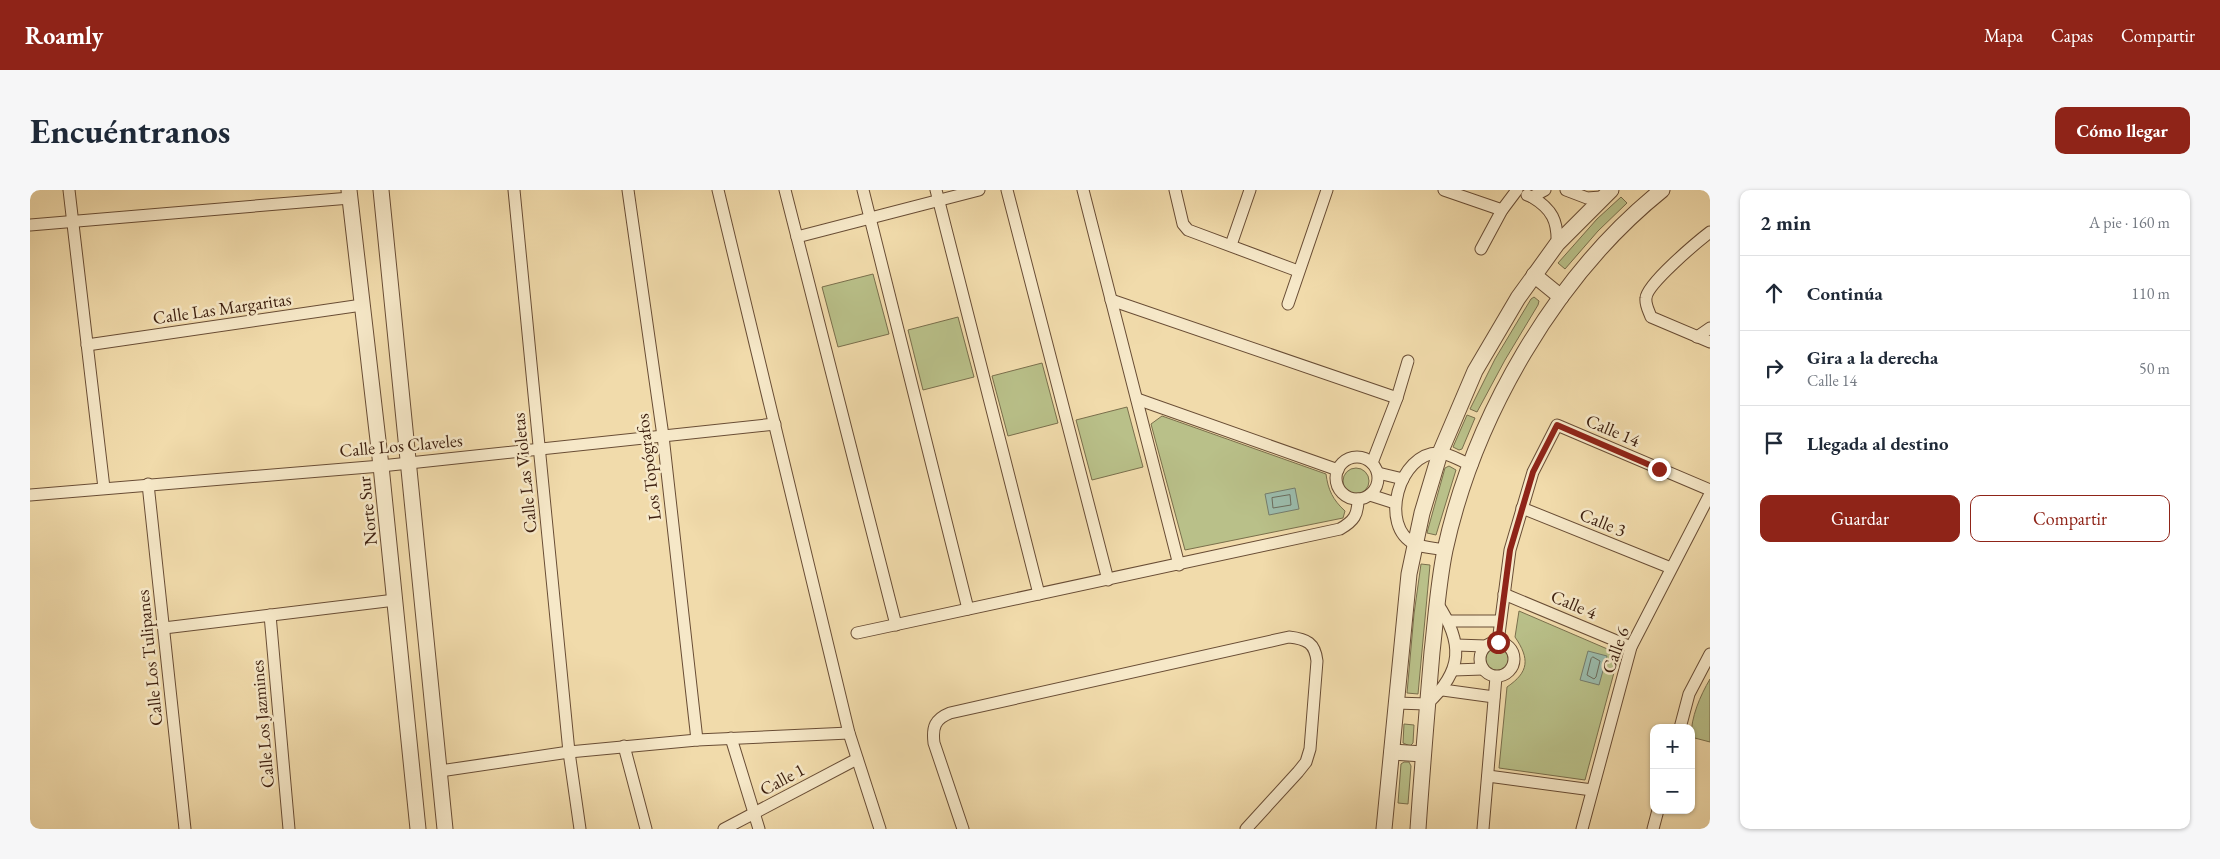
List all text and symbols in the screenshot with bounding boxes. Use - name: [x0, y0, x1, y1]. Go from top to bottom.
- text: Roamly: [25, 20, 103, 51]
- text: Mapa: [1984, 24, 2023, 47]
- text: Capas: [2051, 24, 2093, 47]
- text: Compartir: [2121, 24, 2195, 47]
- button: Cómo llegar: [2055, 107, 2190, 154]
- text: Encuéntranos: [30, 108, 230, 153]
- text: 2 min: [1760, 209, 1811, 236]
- text: A pie · 160 m: [2089, 212, 2170, 233]
- icon: ahead: [1760, 279, 1788, 307]
- text: Continúa: [1807, 281, 1883, 306]
- text: 110 m: [2131, 283, 2170, 304]
- street label: Calle Las Margaritas: [151, 287, 293, 329]
- text: Gira a la derecha: [1807, 345, 1938, 370]
- icon: right: [1760, 354, 1788, 382]
- text: 50 m: [2139, 358, 2170, 379]
- text: Calle 14: [1807, 370, 1857, 391]
- street label: Calle 14: [1582, 408, 1644, 452]
- street label: Calle Las Violetas: [506, 411, 542, 534]
- street label: Los Topógrafos: [630, 412, 666, 522]
- street label: Calle Los Claveles: [338, 428, 464, 462]
- icon: arrive: [1760, 429, 1788, 457]
- text: Llegada al destino: [1807, 431, 1949, 456]
- route end: [1648, 458, 1671, 481]
- street label: Norte Sur: [352, 475, 382, 547]
- button: Guardar: [1760, 495, 1960, 542]
- button: Compartir: [1970, 495, 2170, 542]
- street label: Calle 3: [1576, 502, 1630, 542]
- street label: Calle 4: [1547, 584, 1601, 624]
- street label: Calle Los Tulipanes: [130, 589, 168, 727]
- street label: Calle 6: [1596, 623, 1634, 676]
- route start: [1487, 631, 1510, 654]
- street label: Calle Los Jazmines: [245, 659, 279, 789]
- map controls: [1650, 724, 1695, 814]
- button: +: [1650, 724, 1695, 769]
- street label: Calle 1: [755, 758, 809, 800]
- button: −: [1650, 769, 1695, 814]

